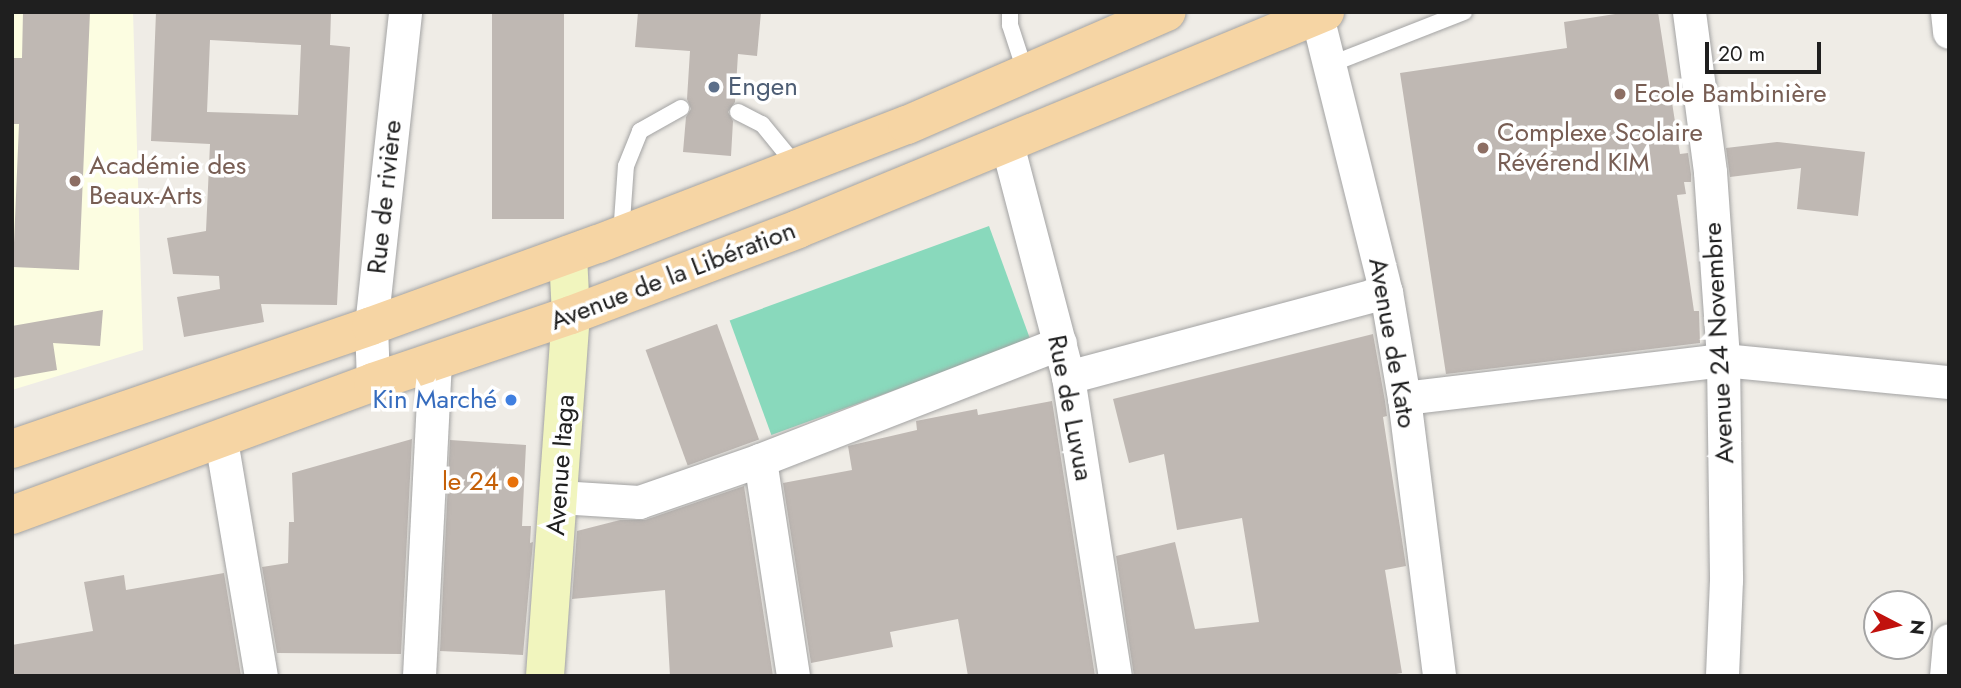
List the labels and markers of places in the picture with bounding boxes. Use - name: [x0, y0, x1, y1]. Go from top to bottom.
- place label: Engen: [728, 71, 798, 103]
- place label: Ecole Bambinière: [1634, 78, 1827, 110]
- marker: Engen: [706, 79, 722, 95]
- marker: Ecole Bambinière: [1612, 86, 1628, 102]
- place label: Complexe Scolaire Révérend KIM: [1497, 117, 1703, 178]
- marker: Complexe Scolaire Révérend KIM: [1475, 140, 1491, 156]
- place label: Académie des Beaux-Arts: [89, 150, 246, 212]
- marker: Académie des Beaux-Arts: [67, 173, 83, 189]
- place label: Kin Marché: [373, 384, 497, 416]
- marker: Kin Marché: [503, 392, 519, 408]
- place label: le 24: [442, 466, 499, 498]
- marker: le 24: [505, 474, 521, 490]

